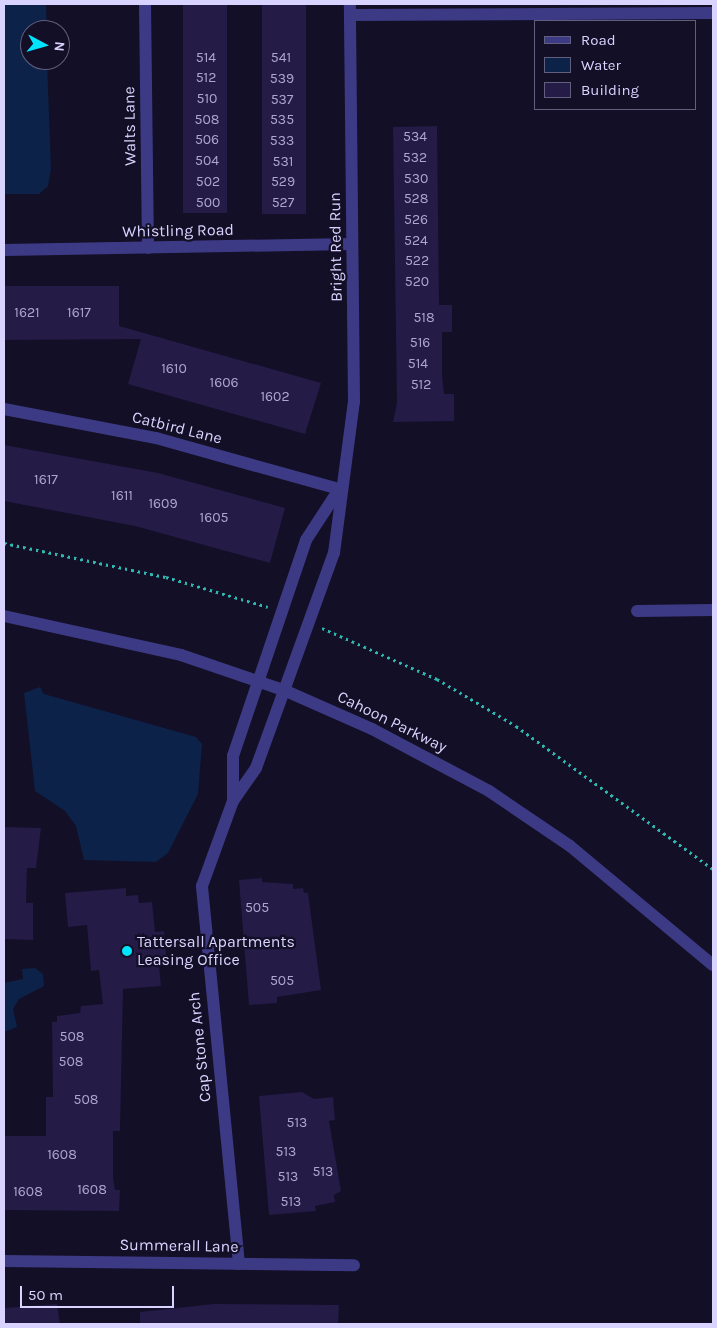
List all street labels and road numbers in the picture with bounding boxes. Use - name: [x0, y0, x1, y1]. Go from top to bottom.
- street label: Walts Lane: [120, 86, 140, 166]
- street label: Bright Red Run: [325, 192, 347, 302]
- street label: Whistling Road: [122, 220, 234, 242]
- street label: Catbird Lane: [130, 408, 224, 448]
- street label: Cahoon Parkway: [334, 687, 450, 757]
- street label: Cap Stone Arch: [185, 991, 215, 1103]
- street label: Summerall Lane: [119, 1235, 239, 1257]

